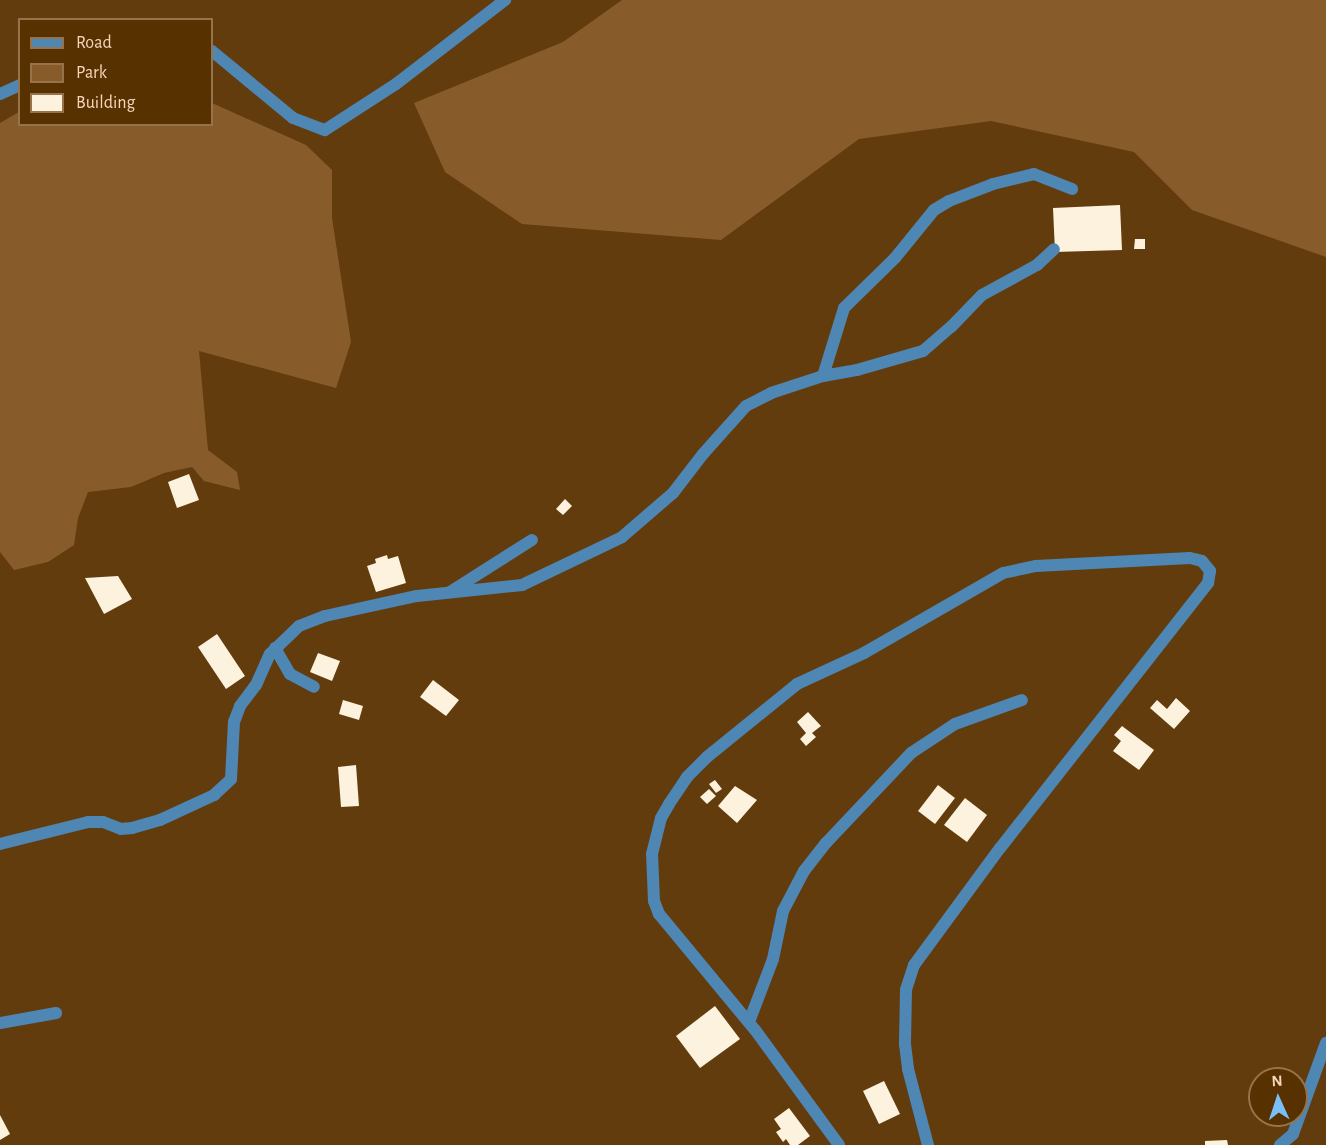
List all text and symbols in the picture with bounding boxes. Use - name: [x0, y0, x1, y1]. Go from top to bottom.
- legend: [18, 18, 213, 126]
- text: Road: [76, 34, 112, 52]
- text: Park: [76, 64, 107, 82]
- text: Building: [76, 94, 135, 112]
- north arrow: [1248, 1067, 1308, 1127]
- text: N: [1271, 1073, 1283, 1089]

